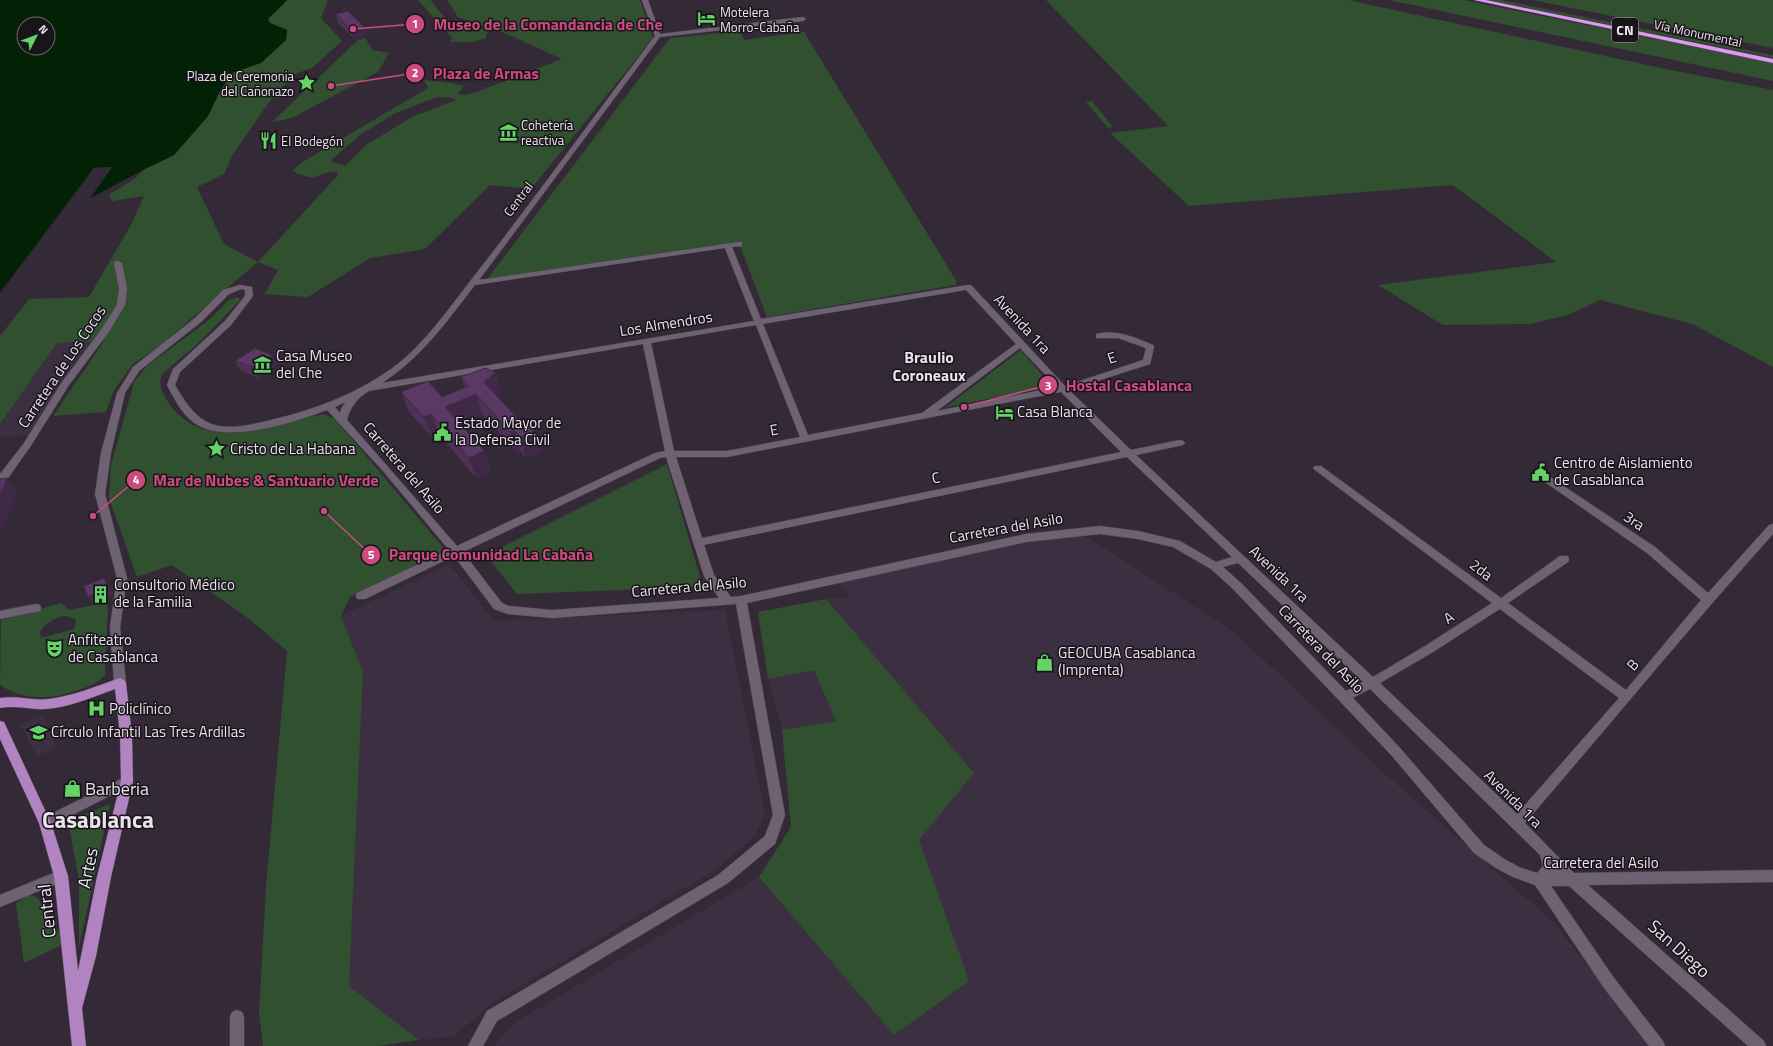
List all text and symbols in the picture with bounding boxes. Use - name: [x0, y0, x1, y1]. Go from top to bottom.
- place label: Motelera Morro-Cabaña: [720, 2, 800, 37]
- hotel icon: Motelera Morro-Cabaña: [697, 9, 717, 29]
- callout: Museo de la Comandancia de Che: [405, 10, 670, 38]
- text: Museo de la Comandancia de Che: [433, 12, 663, 36]
- text: 1: [412, 14, 418, 33]
- street label: Vía Monumental: [1652, 14, 1744, 52]
- north arrow: [16, 16, 56, 56]
- road number: CN: [1612, 18, 1638, 42]
- text: N: [35, 21, 52, 37]
- callout: Plaza de Armas: [405, 59, 547, 87]
- text: Plaza de Armas: [433, 61, 539, 85]
- text: 2: [412, 63, 418, 82]
- place label: Plaza de Ceremonia del Cañonazo: [187, 66, 294, 101]
- place icon: Plaza de Ceremonia del Cañonazo: [297, 73, 317, 93]
- place label: Cohetería reactiva: [521, 115, 574, 150]
- museum icon: Cohetería reactiva: [498, 122, 518, 142]
- restaurant icon: El Bodegón: [258, 131, 278, 151]
- place label: El Bodegón: [281, 131, 343, 151]
- street label: Central: [498, 177, 538, 221]
- street label: Avenida 1ra: [989, 289, 1057, 359]
- street label: Carretera de Los Cocos: [12, 301, 111, 433]
- street label: Los Almendros: [618, 305, 714, 342]
- place label: Casa Museo del Che: [276, 344, 353, 384]
- district label: Braulio Coroneaux: [892, 345, 966, 387]
- street label: E: [1104, 345, 1119, 370]
- museum icon: Casa Museo del Che: [253, 355, 273, 375]
- callout: Hostal Casablanca: [1038, 371, 1201, 399]
- text: Hostal Casablanca: [1066, 373, 1192, 397]
- text: 3: [1045, 376, 1051, 395]
- place label: Casa Blanca: [1017, 400, 1093, 423]
- hotel icon: Casa Blanca: [994, 402, 1014, 422]
- place label: Estado Mayor de la Defensa Civil: [455, 411, 561, 451]
- street label: Carretera del Asilo: [358, 417, 451, 519]
- street label: E: [768, 417, 780, 442]
- public building icon: Estado Mayor de la Defensa Civil: [432, 422, 452, 442]
- place label: Cristo de La Habana: [230, 437, 356, 460]
- place icon: Cristo de La Habana: [207, 439, 227, 459]
- place label: Centro de Aislamiento de Casablanca: [1554, 451, 1693, 491]
- public building icon: Centro de Aislamiento de Casablanca: [1531, 462, 1551, 482]
- street label: C: [930, 465, 942, 490]
- callout: Mar de Nubes & Santuario Verde: [126, 466, 387, 494]
- text: Mar de Nubes & Santuario Verde: [153, 468, 379, 492]
- text: 4: [133, 470, 140, 489]
- street label: 3ra: [1619, 505, 1650, 536]
- street label: Carretera del Asilo: [947, 506, 1065, 549]
- street label: Avenida 1ra: [1244, 540, 1315, 608]
- callout: Parque Comunidad La Cabaña: [361, 541, 602, 569]
- text: Parque Comunidad La Cabaña: [389, 542, 593, 566]
- text: 5: [368, 545, 375, 564]
- street label: 2da: [1465, 553, 1498, 586]
- street label: Carretera del Asilo: [631, 570, 747, 603]
- place label: Consultorio Médico de la Familia: [114, 573, 235, 613]
- building icon: Consultorio Médico de la Familia: [91, 584, 111, 604]
- street label: Carretera del Asilo: [1273, 599, 1370, 698]
- street label: A: [1439, 605, 1459, 630]
- place label: Anfiteatro de Casablanca: [68, 628, 158, 668]
- theatre icon: Anfiteatro de Casablanca: [45, 639, 65, 659]
- place label: GEOCUBA Casablanca (Imprenta): [1058, 641, 1196, 681]
- shop icon: GEOCUBA Casablanca (Imprenta): [1035, 652, 1055, 672]
- street label: B: [1621, 654, 1644, 676]
- place label: Policlínico: [109, 697, 172, 720]
- hospital icon: Policlínico: [86, 699, 106, 719]
- place label: Círculo Infantil Las Tres Ardillas: [51, 720, 245, 743]
- school or university icon: Círculo Infantil Las Tres Ardillas: [28, 722, 48, 742]
- street label: Avenida 1ra: [1479, 764, 1548, 833]
- place label: Barberia: [85, 775, 149, 802]
- shop icon: Barberia: [62, 779, 82, 799]
- district label: Casablanca: [42, 802, 154, 837]
- street label: Artes: [70, 845, 105, 891]
- street label: Carretera del Asilo: [1543, 851, 1659, 874]
- street label: Central: [30, 883, 63, 939]
- street label: San Diego: [1642, 913, 1717, 984]

